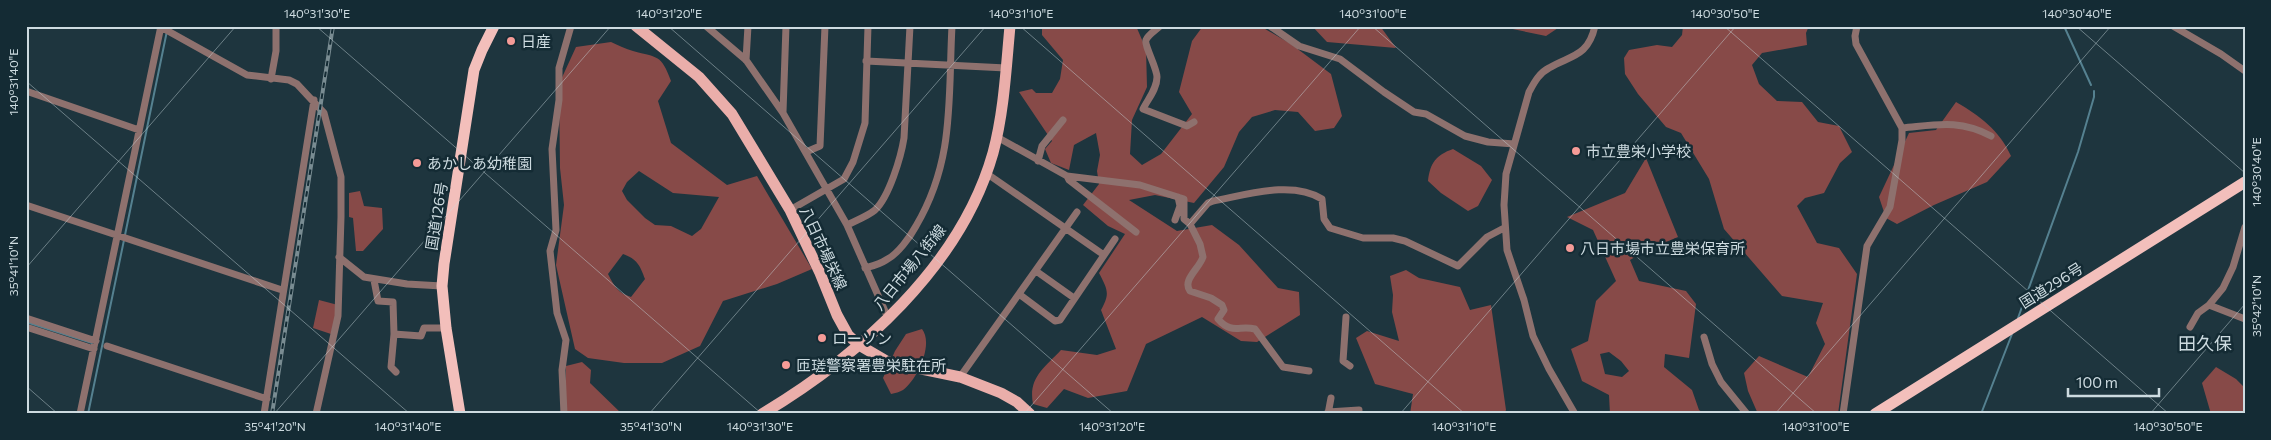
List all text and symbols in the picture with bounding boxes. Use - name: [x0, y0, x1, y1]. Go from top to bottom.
- text: 140°31'30"E: [284, 6, 350, 20]
- text: 140°31'20"E: [636, 6, 702, 20]
- text: 140°31'10"E: [989, 6, 1053, 20]
- text: 140°31'00"E: [1339, 6, 1407, 20]
- text: 140°30'50"E: [1690, 6, 1760, 20]
- text: 140°30'40"E: [2042, 6, 2112, 20]
- place label: 日産: [521, 32, 551, 50]
- marker: 日産: [505, 35, 517, 47]
- text: 140°31'40"E: [6, 49, 20, 115]
- text: 140°30'40"E: [2249, 137, 2263, 207]
- place label: 市立豊栄小学校: [1586, 142, 1691, 160]
- marker: 市立豊栄小学校: [1570, 145, 1582, 157]
- place label: あかしあ幼稚園: [427, 154, 532, 172]
- marker: あかしあ幼稚園: [411, 157, 423, 169]
- street label: 国道126号: [422, 181, 450, 251]
- street label: 八日市場栄線: [797, 203, 851, 293]
- street label: 八日市場八街線: [869, 221, 949, 313]
- text: 35°41'10"N: [6, 236, 20, 296]
- place label: 八日市場市立豊栄保育所: [1580, 239, 1745, 257]
- marker: 八日市場市立豊栄保育所: [1564, 242, 1576, 254]
- street label: 国道296号: [2016, 258, 2086, 312]
- text: 35°42'10"N: [2249, 275, 2263, 337]
- place label: ローソン: [832, 329, 892, 347]
- marker: ローソン: [816, 332, 828, 344]
- district label: 田久保: [2178, 332, 2232, 354]
- place label: 匝瑳警察署豊栄駐在所: [796, 356, 946, 374]
- marker: 匝瑳警察署豊栄駐在所: [780, 359, 792, 371]
- scale bar: [2068, 365, 2160, 397]
- text: 100 m: [2076, 373, 2118, 391]
- text: 35°41'20"N: [244, 419, 306, 433]
- text: 140°31'40"E: [375, 419, 441, 433]
- text: 35°41'30"N: [620, 419, 682, 433]
- text: 140°31'30"E: [727, 419, 793, 433]
- text: 140°31'20"E: [1079, 419, 1145, 433]
- text: 140°31'10"E: [1432, 419, 1496, 433]
- text: 140°31'00"E: [1782, 419, 1850, 433]
- text: 140°30'50"E: [2133, 419, 2203, 433]

